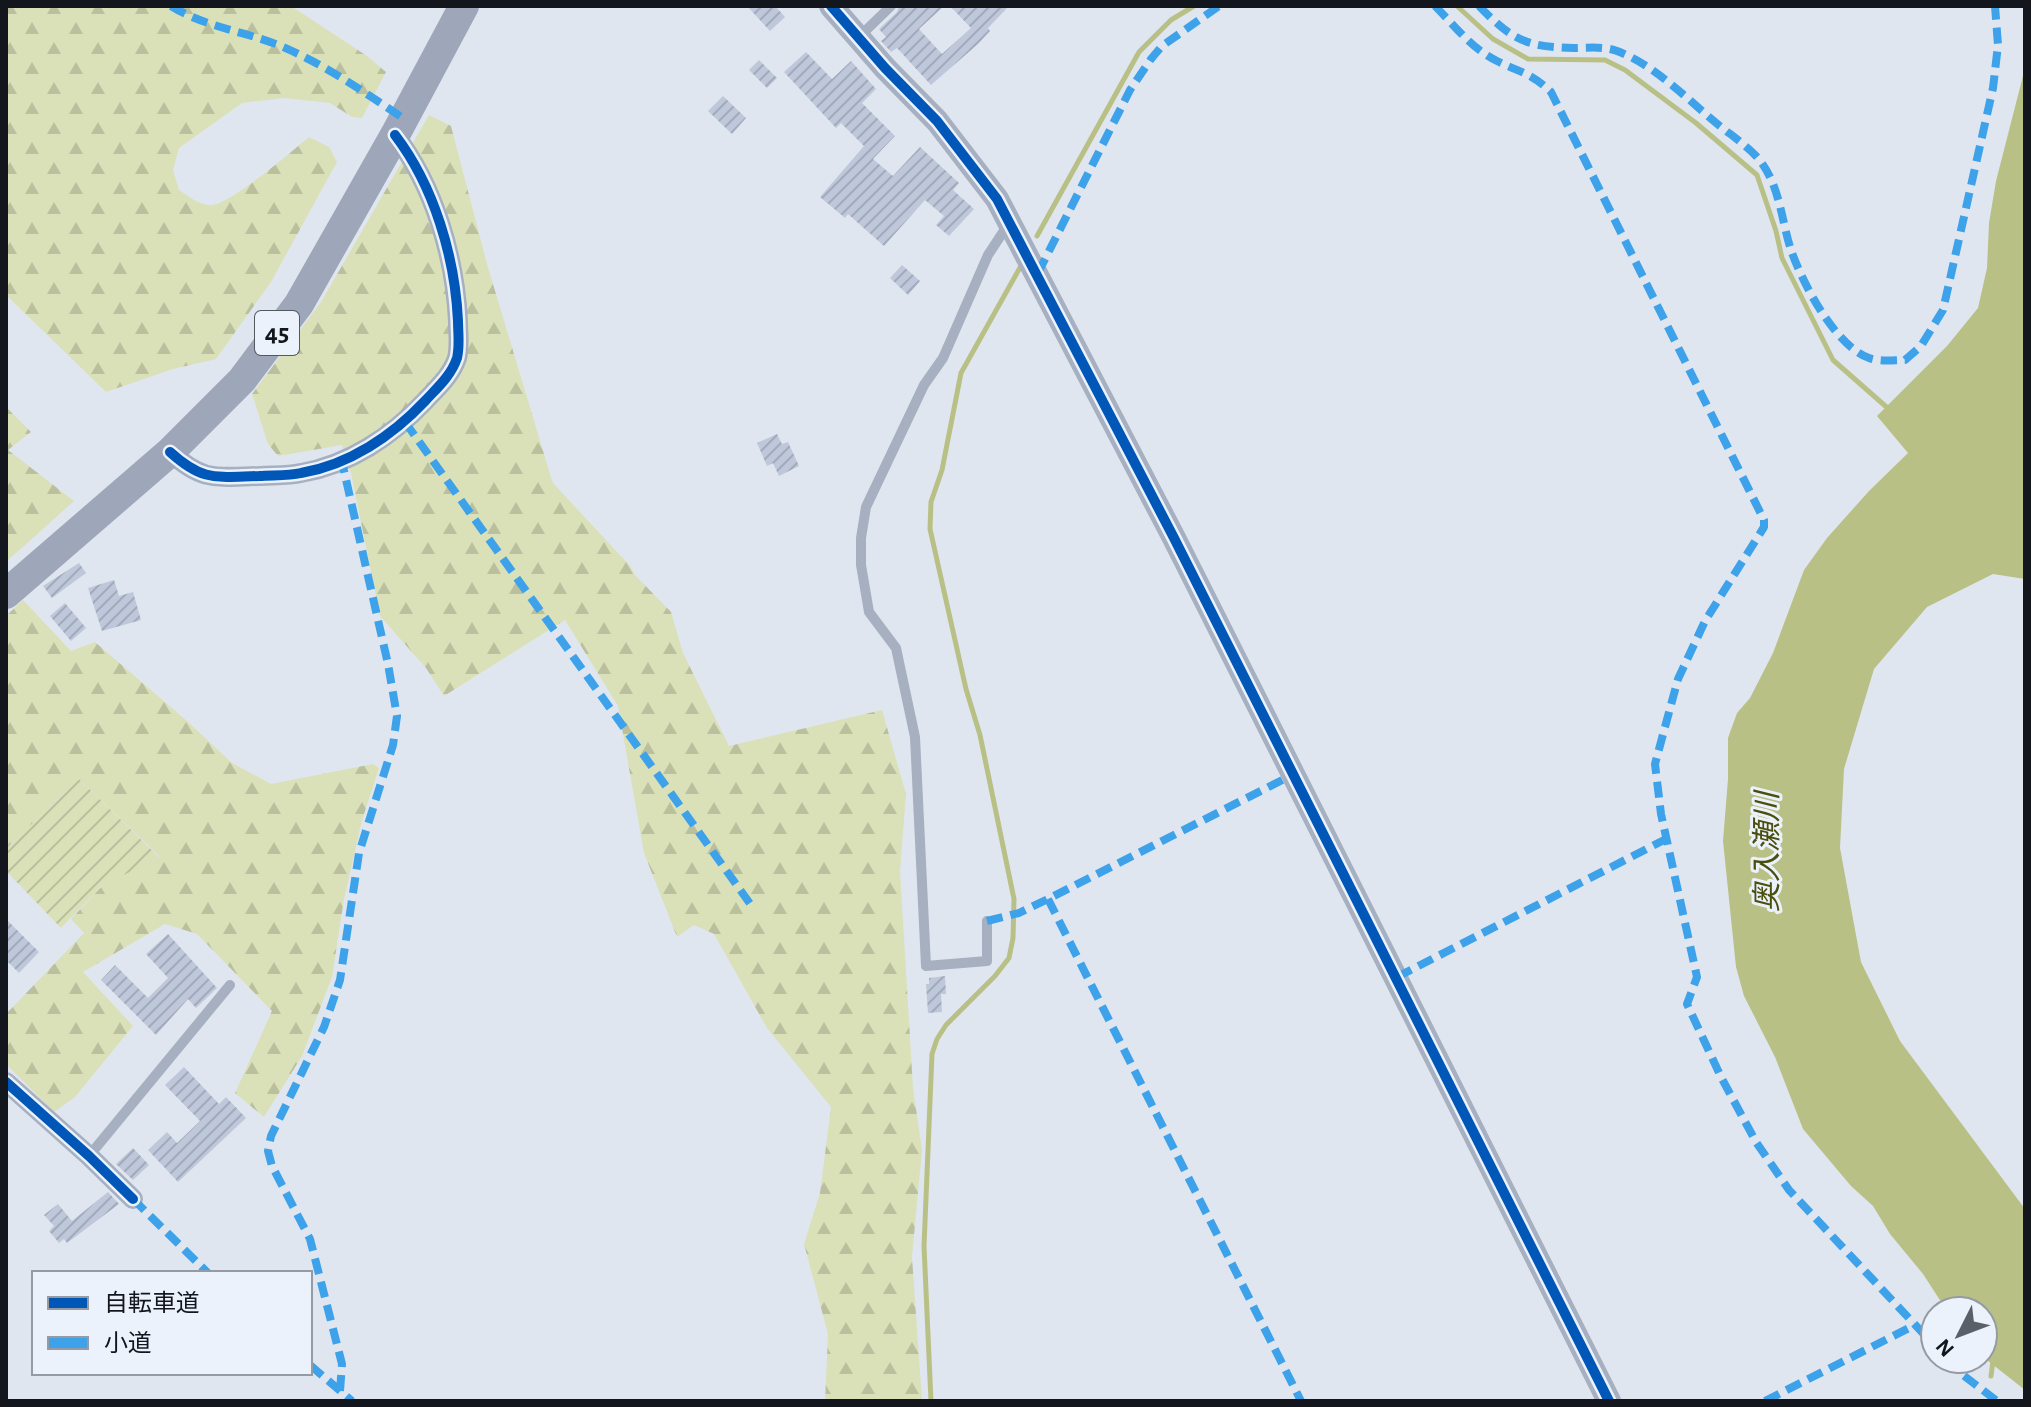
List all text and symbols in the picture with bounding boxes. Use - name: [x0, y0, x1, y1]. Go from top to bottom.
- road number: 45: [255, 311, 299, 355]
- water label: 奥入瀬川: [1751, 789, 1783, 912]
- legend: [32, 1271, 312, 1375]
- text: 自転車道: [104, 1290, 200, 1316]
- north arrow: [1919, 1295, 1999, 1375]
- text: 小道: [104, 1330, 152, 1356]
- text: N: [1932, 1335, 1958, 1361]

